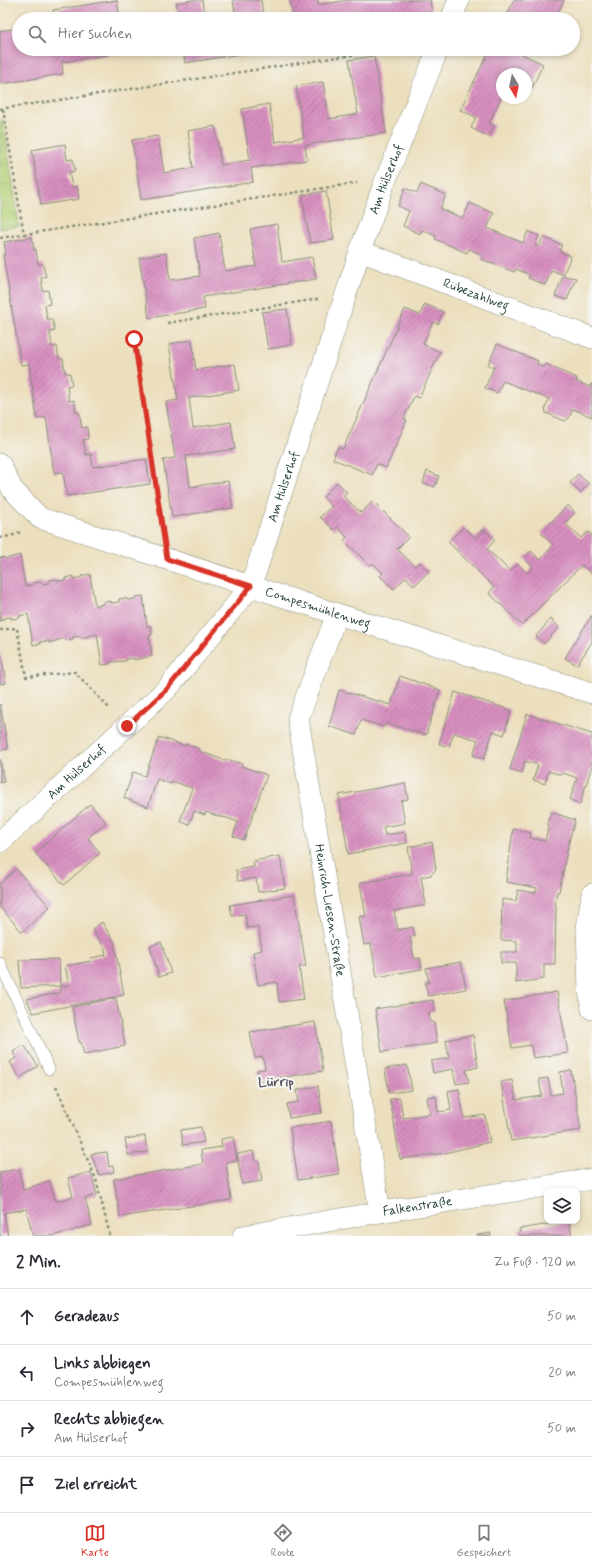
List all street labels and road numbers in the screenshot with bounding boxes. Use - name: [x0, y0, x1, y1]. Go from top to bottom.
- street label: Am Hülserhof: [365, 141, 408, 217]
- street label: Rübezahlweg: [441, 274, 512, 317]
- street label: Am Hülserhof: [264, 448, 303, 524]
- street label: Compesmühlenweg: [263, 583, 373, 634]
- street label: Am Hülserhof: [44, 740, 110, 803]
- street label: Heinrich-Liesen-Straße: [310, 843, 349, 978]
- street label: Falkenstraße: [382, 1192, 453, 1220]

